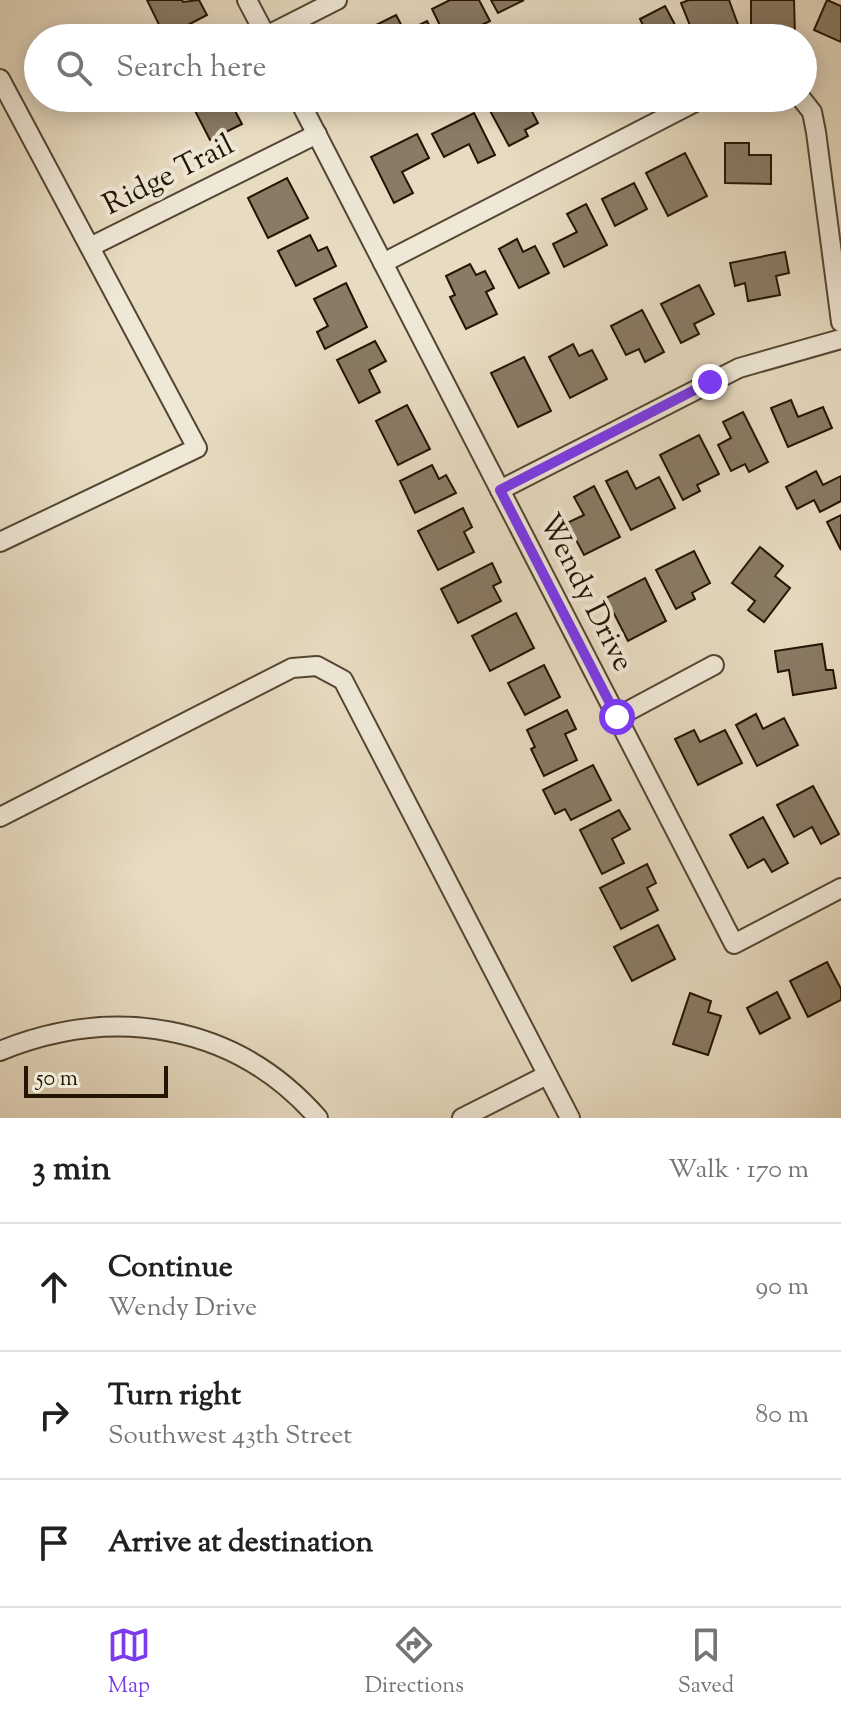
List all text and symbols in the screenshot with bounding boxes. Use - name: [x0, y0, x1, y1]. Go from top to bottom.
- search box: [24, 24, 817, 112]
- icon: search: [52, 46, 96, 90]
- text: Search here: [116, 47, 266, 90]
- street label: Ridge Trail: [96, 125, 242, 227]
- route end: [692, 364, 728, 400]
- street label: Wendy Drive: [527, 507, 643, 679]
- route start: [599, 699, 635, 735]
- scale bar: [24, 1062, 168, 1098]
- text: 50 m: [36, 1064, 78, 1096]
- text: 3 min: [32, 1146, 111, 1195]
- text: Walk · 170 m: [668, 1152, 809, 1189]
- text: Continue: [108, 1247, 233, 1290]
- icon: ahead: [32, 1265, 76, 1309]
- text: 90 m: [756, 1269, 809, 1306]
- text: Wendy Drive: [108, 1290, 257, 1327]
- text: Turn right: [108, 1375, 241, 1418]
- icon: right: [32, 1393, 76, 1437]
- text: 80 m: [755, 1397, 809, 1434]
- text: Southwest 43th Street: [108, 1418, 352, 1455]
- icon: arrive: [32, 1521, 76, 1565]
- text: Arrive at destination: [108, 1522, 373, 1565]
- tab: Map: [107, 1623, 151, 1703]
- tab: Directions: [365, 1623, 464, 1703]
- tab: Saved: [678, 1623, 734, 1703]

